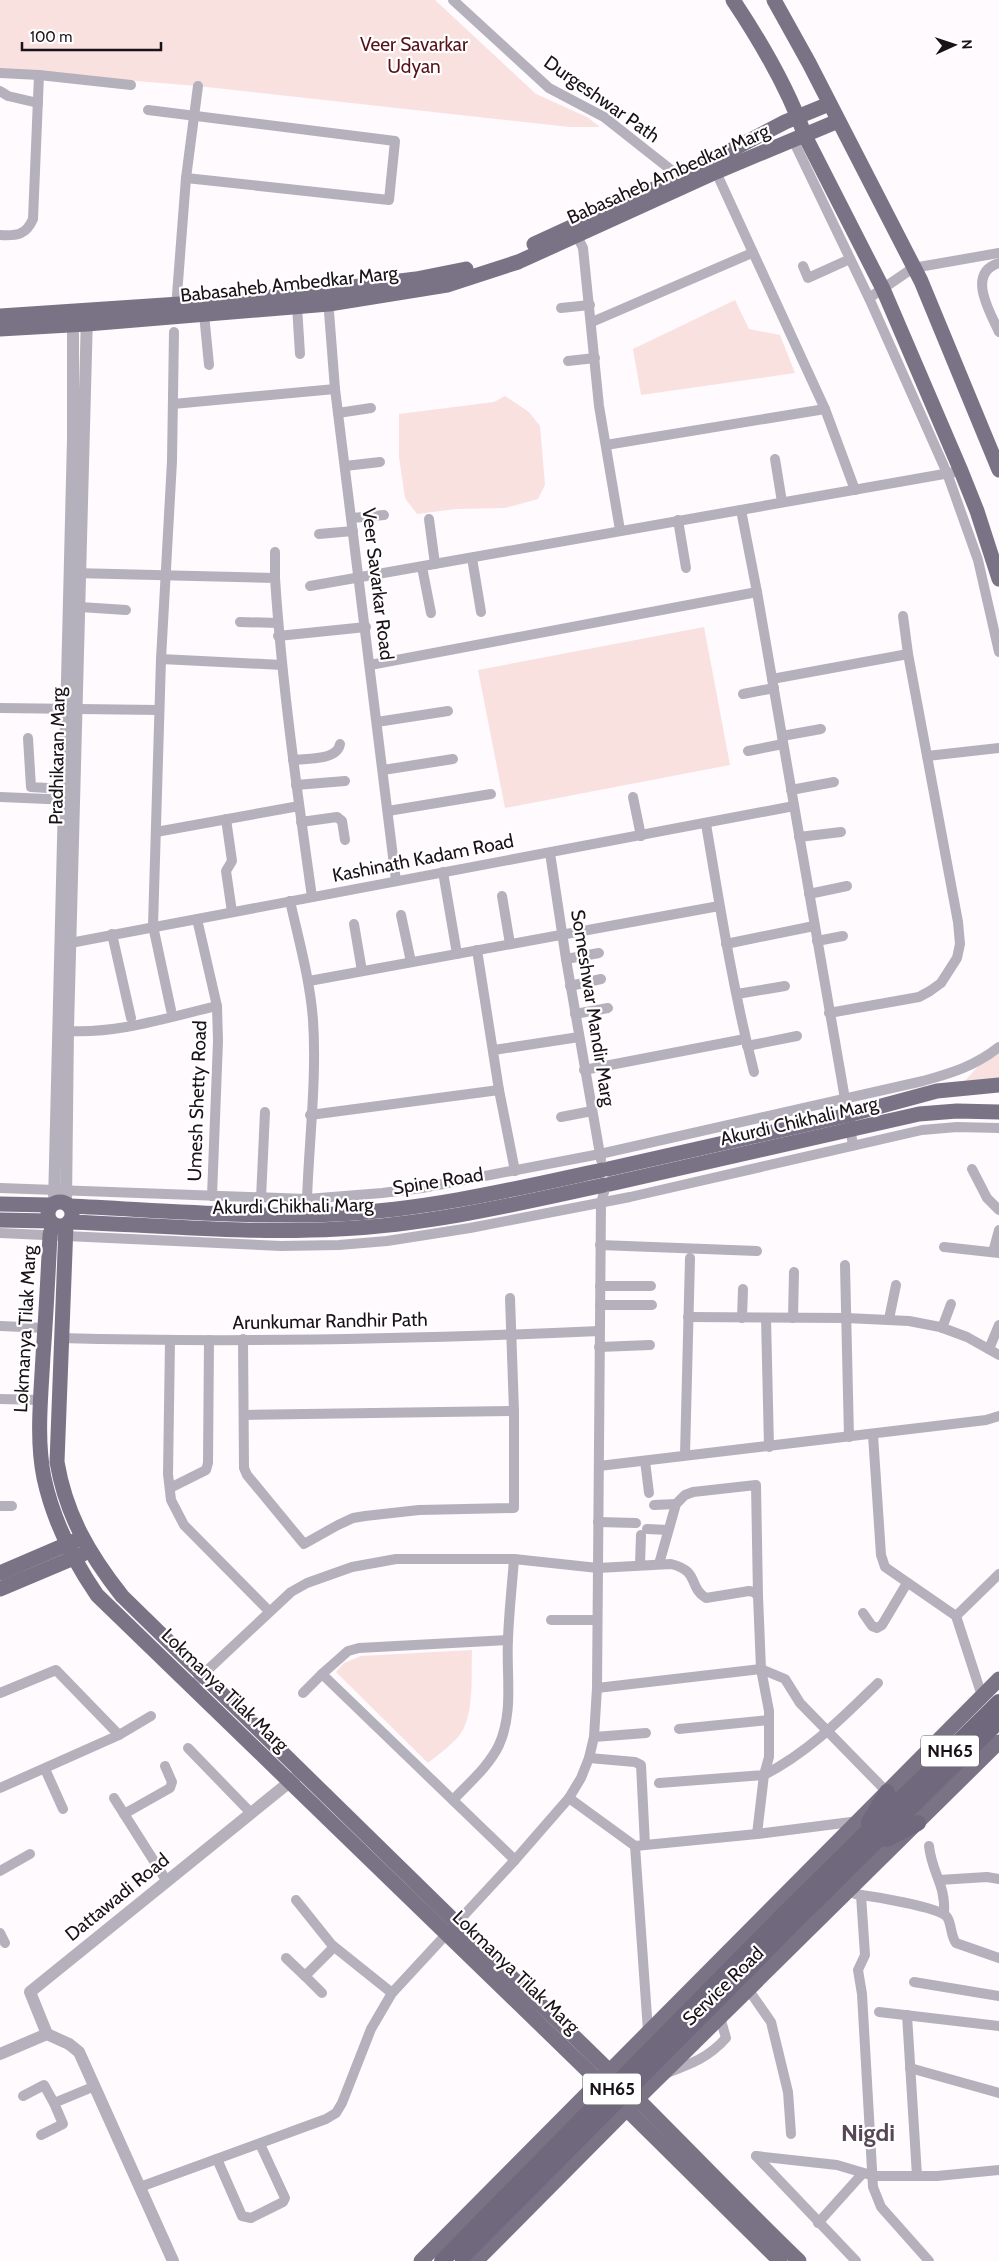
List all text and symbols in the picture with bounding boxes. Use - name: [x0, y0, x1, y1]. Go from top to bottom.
- scale bar: [22, 20, 161, 52]
- north arrow: [929, 20, 979, 70]
- text: 100 m: [30, 28, 72, 46]
- park label: Veer Savarkar Udyan: [360, 33, 468, 78]
- text: N: [958, 39, 976, 50]
- street label: Durgeshwar Path: [540, 51, 664, 147]
- street label: Babasaheb Ambedkar Marg: [563, 119, 773, 229]
- street label: Babasaheb Ambedkar Marg: [179, 261, 400, 307]
- street label: Veer Savarkar Road: [357, 506, 399, 662]
- street label: Pradhikaran Marg: [44, 686, 70, 825]
- street label: Kashinath Kadam Road: [330, 829, 516, 887]
- street label: Someshwar Mandir Marg: [566, 908, 620, 1108]
- street label: Umesh Shetty Road: [183, 1020, 211, 1182]
- street label: Akurdi Chikhali Marg: [718, 1092, 881, 1150]
- street label: Spine Road: [391, 1162, 485, 1200]
- street label: Akurdi Chikhali Marg: [212, 1193, 374, 1219]
- street label: Lokmanya Tilak Marg: [9, 1244, 41, 1413]
- street label: Arunkumar Randhir Path: [232, 1308, 428, 1334]
- street label: Lokmanya Tilak Marg: [157, 1624, 294, 1757]
- road number: NH65: [921, 1735, 979, 1766]
- street label: Dattawadi Road: [60, 1848, 174, 1946]
- street label: Lokmanya Tilak Marg: [448, 1906, 585, 2039]
- street label: Service Road: [678, 1942, 768, 2030]
- road number: NH65: [583, 2074, 641, 2104]
- district label: Nigdi: [841, 2118, 895, 2147]

